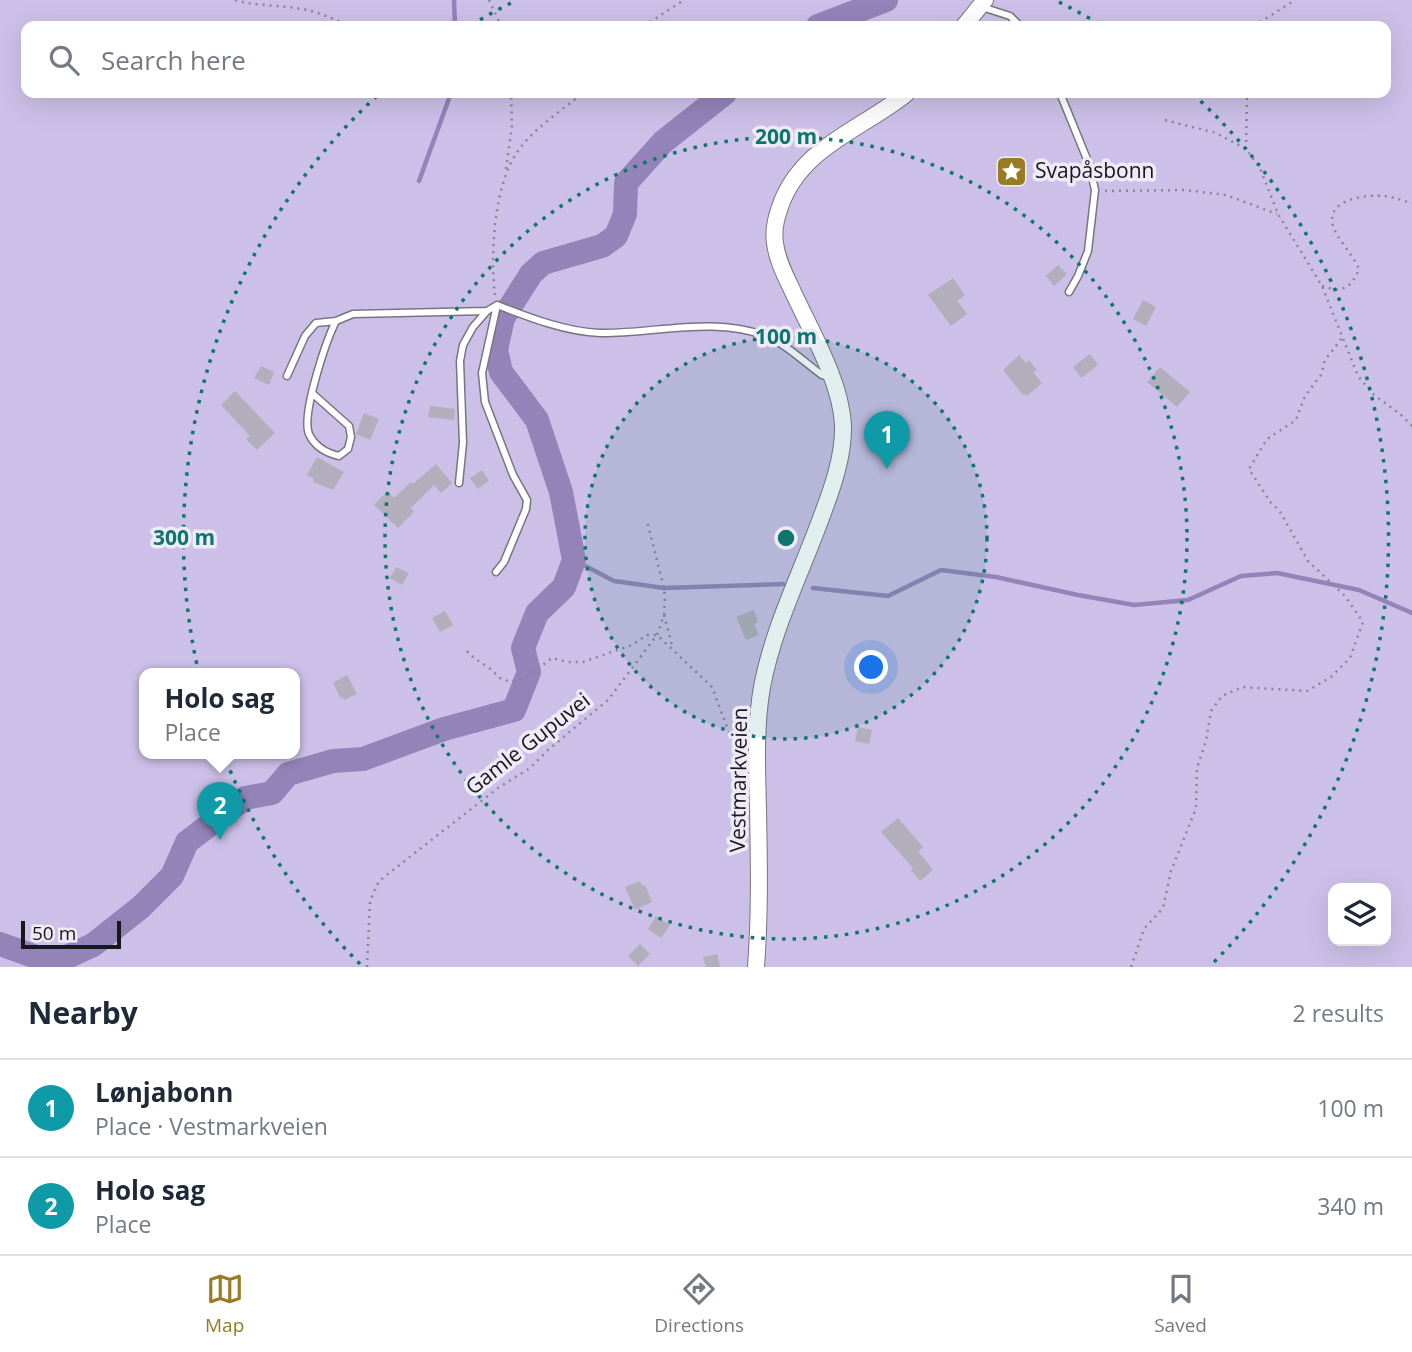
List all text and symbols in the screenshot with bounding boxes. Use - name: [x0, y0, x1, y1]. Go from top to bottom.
- search box: [21, 21, 1391, 98]
- icon: search: [45, 41, 83, 79]
- text: Search here: [101, 42, 246, 78]
- text: 200 m: [755, 122, 817, 150]
- place icon: Svapåsbonn: [995, 154, 1029, 188]
- place label: Svapåsbonn: [1035, 156, 1154, 184]
- text: 100 m: [755, 322, 817, 350]
- pin: 1: [864, 411, 910, 469]
- text: 300 m: [153, 523, 215, 551]
- centre of rings: [774, 526, 798, 550]
- your location: [854, 650, 888, 684]
- popup: [139, 668, 300, 759]
- text: Holo sag: [164, 680, 275, 716]
- street label: Gamle Gupuvei: [460, 686, 595, 801]
- street label: Vestmarkveien: [723, 707, 753, 853]
- text: Place: [164, 716, 221, 748]
- pin: 2: [197, 782, 243, 840]
- map controls: [1328, 883, 1391, 946]
- button: layers: [1328, 883, 1391, 946]
- scale bar: [21, 918, 121, 950]
- text: 50 m: [32, 920, 76, 946]
- text: Nearby: [28, 992, 138, 1033]
- text: 2 results: [1293, 997, 1384, 1029]
- text: Lønjabonn: [95, 1074, 233, 1110]
- text: 1: [44, 1092, 58, 1124]
- text: 100 m: [1317, 1092, 1384, 1124]
- text: Place · Vestmarkveien: [95, 1110, 328, 1142]
- text: Holo sag: [95, 1172, 205, 1208]
- text: 2: [44, 1190, 58, 1222]
- text: 340 m: [1317, 1190, 1384, 1222]
- text: Place: [95, 1208, 151, 1240]
- tab: Map: [205, 1270, 244, 1338]
- tab: Directions: [654, 1270, 744, 1338]
- tab: Saved: [1154, 1270, 1207, 1338]

